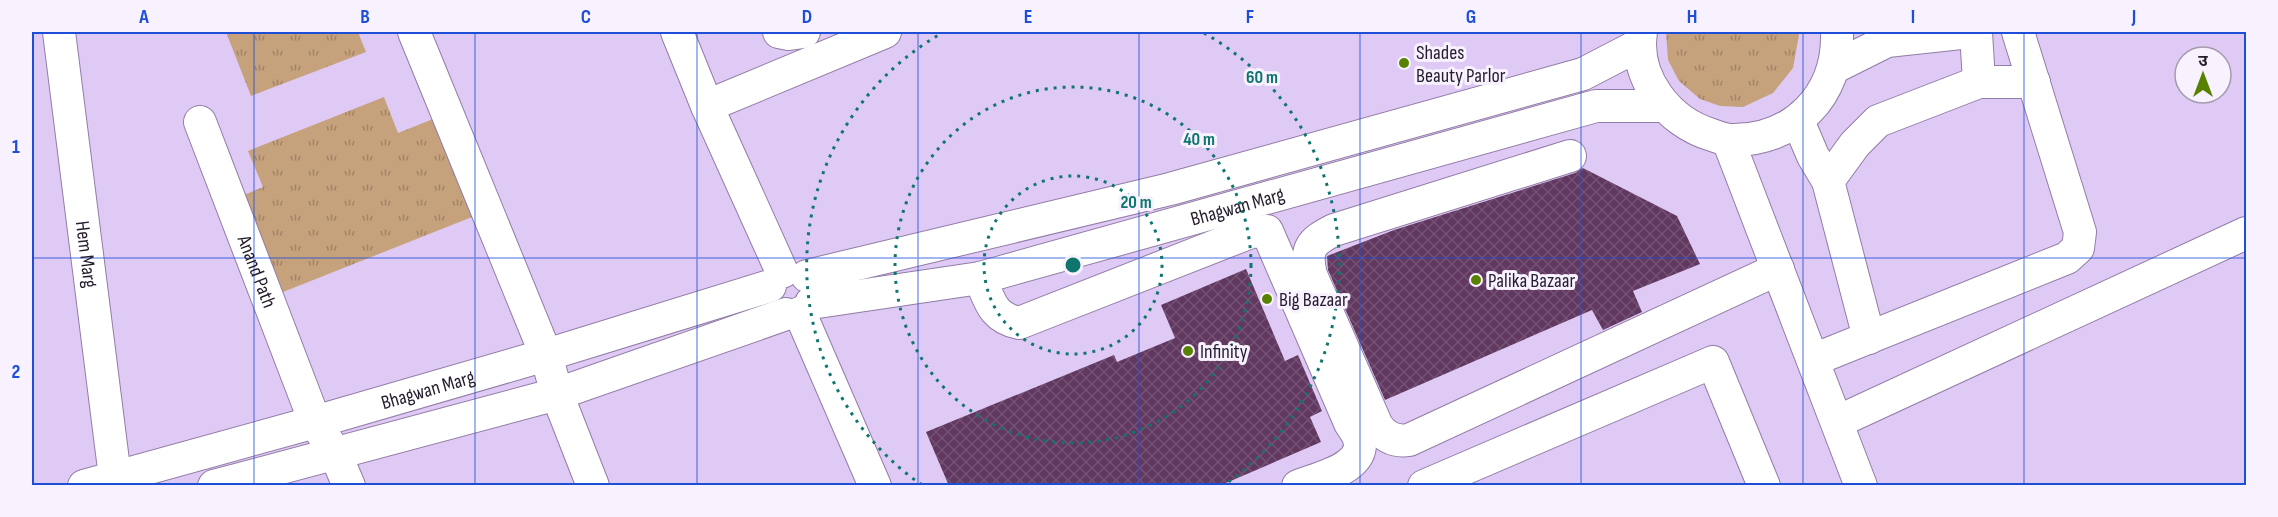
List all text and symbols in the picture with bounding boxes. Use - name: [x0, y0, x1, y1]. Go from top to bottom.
- text: A: [138, 5, 149, 29]
- text: B: [360, 5, 370, 29]
- text: C: [581, 5, 591, 29]
- text: D: [802, 5, 812, 29]
- text: E: [1024, 5, 1032, 29]
- text: F: [1246, 5, 1254, 29]
- text: G: [1466, 5, 1476, 29]
- text: H: [1687, 5, 1697, 29]
- text: I: [1911, 5, 1915, 29]
- text: J: [2131, 5, 2136, 29]
- place label: Shades Beauty Parlor: [1416, 41, 1506, 88]
- north arrow: [2173, 45, 2233, 105]
- text: उ: [2198, 52, 2208, 71]
- marker: Shades Beauty Parlor: [1397, 56, 1411, 70]
- text: 60 m: [1246, 67, 1278, 88]
- text: 40 m: [1183, 129, 1215, 150]
- text: 1: [12, 135, 20, 159]
- street label: Bhagwan Marg: [1188, 183, 1287, 232]
- text: 20 m: [1120, 192, 1152, 213]
- street label: Hem Marg: [70, 220, 102, 289]
- street label: Anand Path: [231, 231, 281, 311]
- centre of rings: [1063, 255, 1083, 275]
- place label: Palika Bazaar: [1488, 269, 1576, 293]
- marker: Palika Bazaar: [1469, 273, 1483, 287]
- place label: Big Bazaar: [1279, 288, 1348, 312]
- marker: Big Bazaar: [1260, 292, 1274, 306]
- place label: Infinity: [1200, 340, 1248, 364]
- marker: Infinity: [1181, 344, 1195, 358]
- text: 2: [12, 360, 20, 384]
- street label: Bhagwan Marg: [378, 365, 477, 415]

